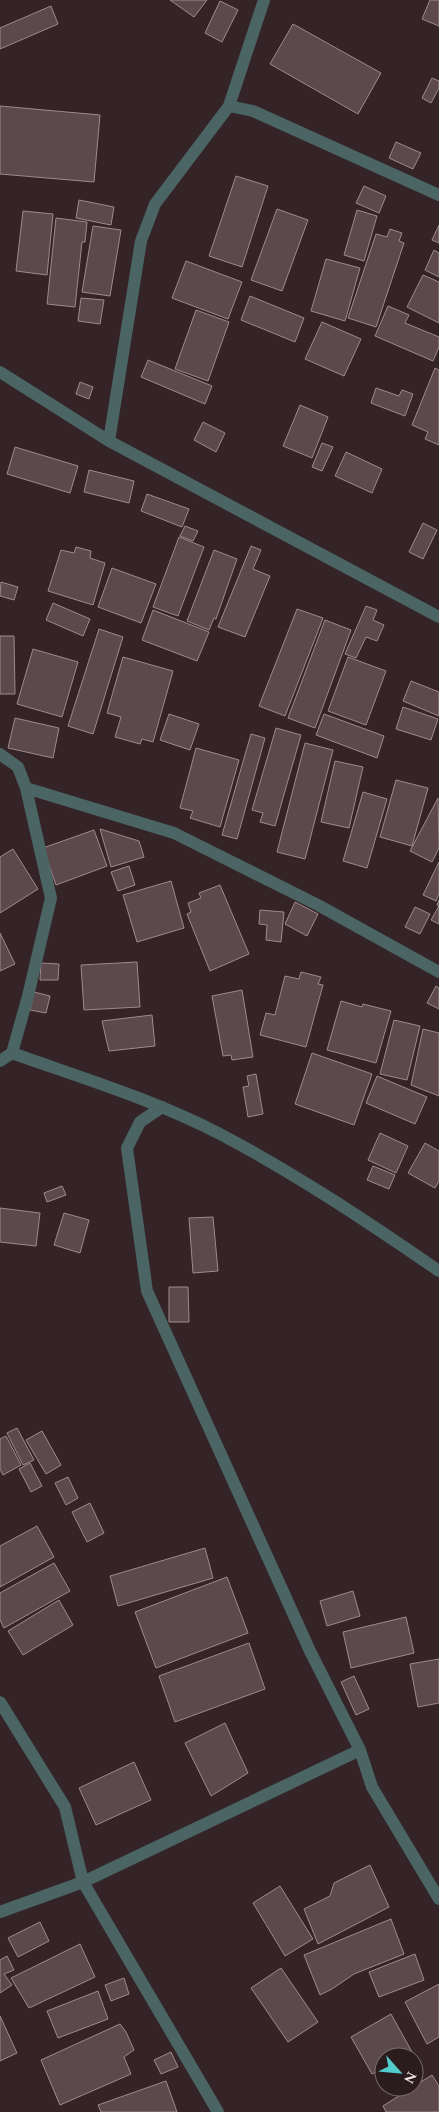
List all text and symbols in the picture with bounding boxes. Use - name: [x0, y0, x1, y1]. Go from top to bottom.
- north arrow: [374, 2047, 424, 2097]
- text: N: [398, 2068, 422, 2088]

